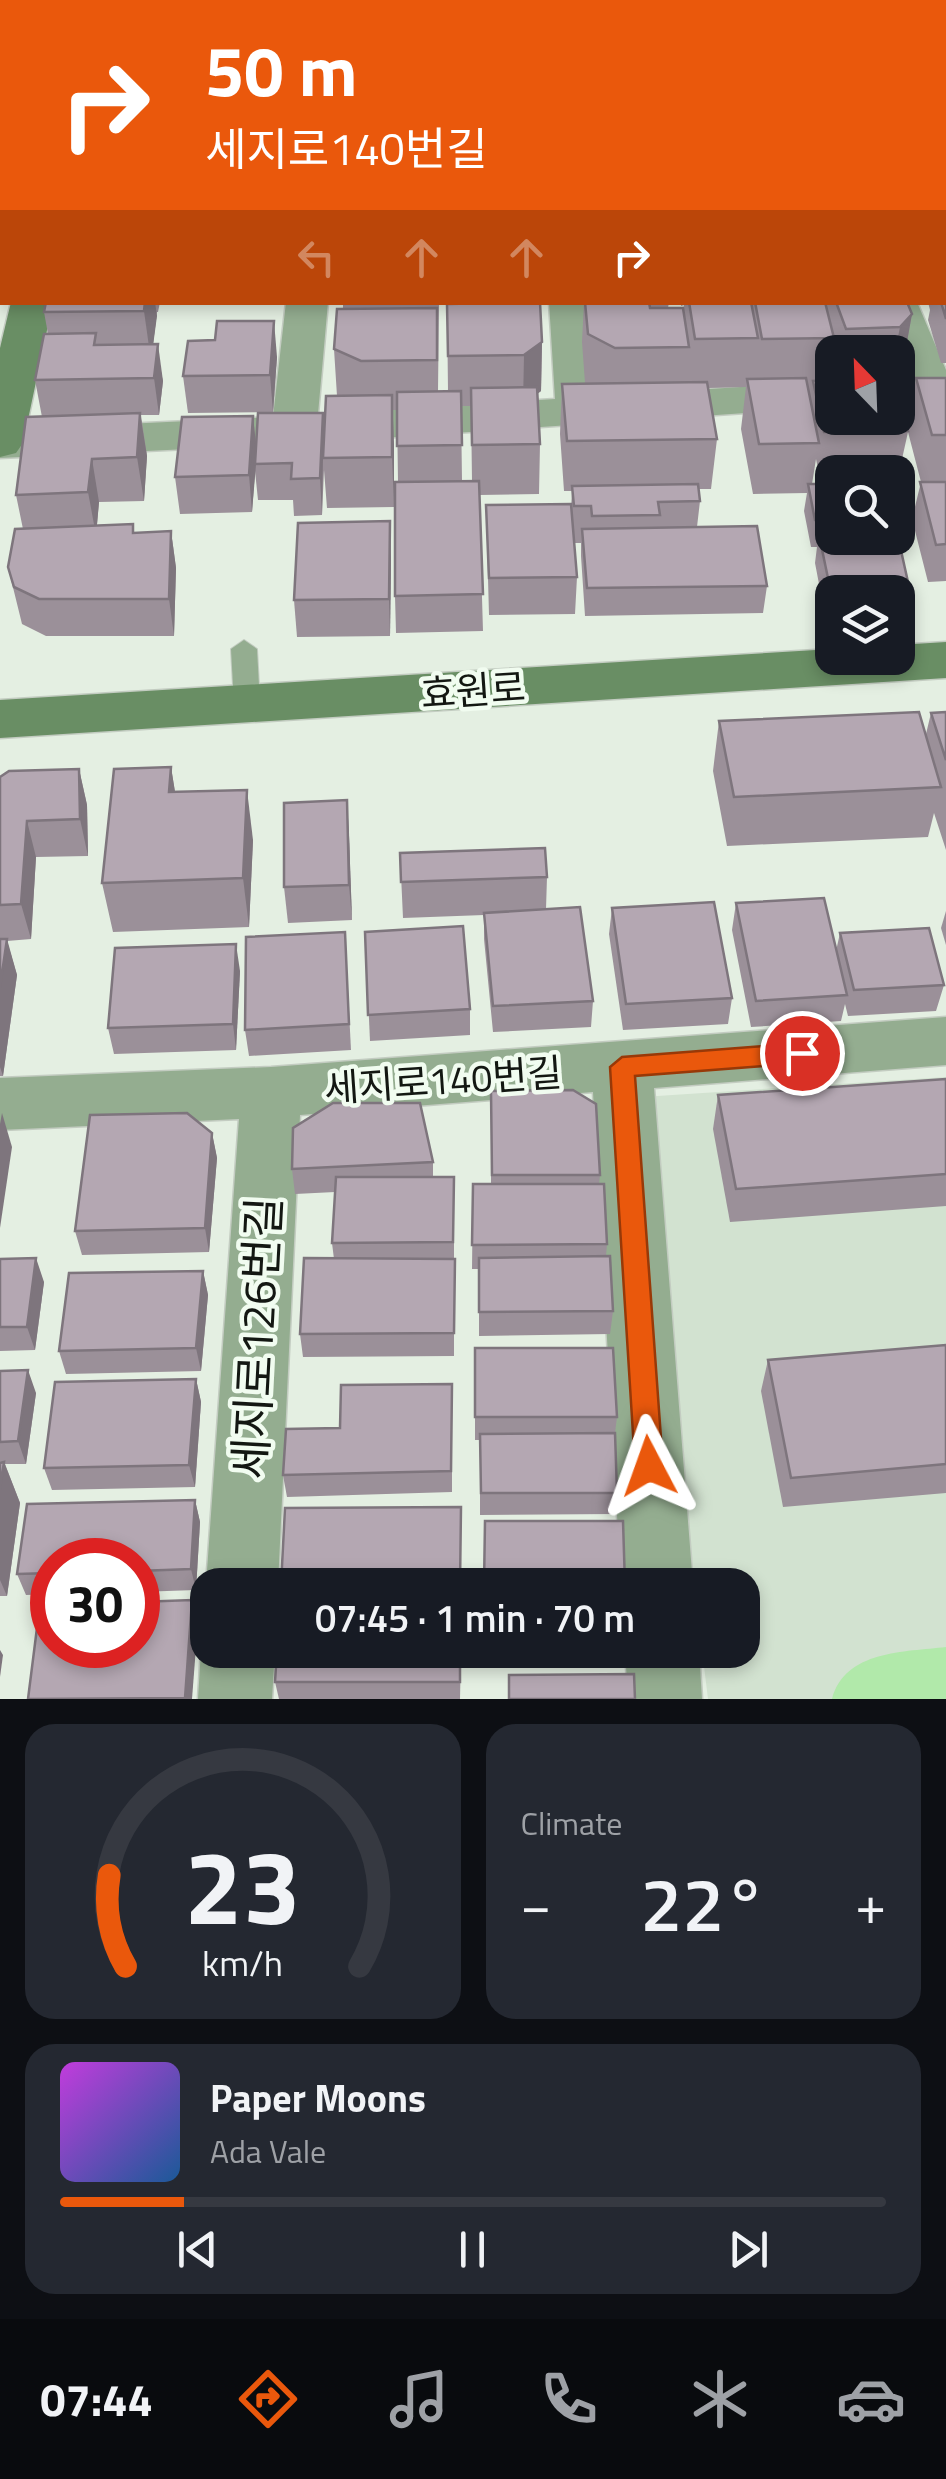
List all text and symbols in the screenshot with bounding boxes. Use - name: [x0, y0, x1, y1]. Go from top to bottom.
- text: 50 m: [205, 17, 358, 123]
- icon: right: [40, 40, 170, 170]
- text: 세지로140번길: [205, 114, 488, 182]
- icon: left: [289, 230, 344, 285]
- icon: ahead: [394, 230, 449, 285]
- icon: ahead: [499, 230, 554, 285]
- icon: right: [604, 230, 659, 285]
- north arrow: [815, 335, 915, 435]
- map controls: [815, 335, 915, 675]
- button: search: [815, 455, 915, 555]
- button: layers: [815, 575, 915, 675]
- street label: 효원로: [419, 657, 527, 723]
- pin: [760, 1011, 845, 1096]
- icon: arrive: [775, 1026, 830, 1081]
- street label: 세지로140번길: [322, 1043, 564, 1117]
- street label: 세지로126번길: [215, 1195, 297, 1481]
- position arrow: [597, 1414, 701, 1518]
- speed limit sign: 30: [30, 1538, 160, 1668]
- text: 07:45 · 1 min · 70 m: [315, 1589, 635, 1647]
- text: Climate: [521, 1799, 622, 1847]
- text: 23: [185, 1806, 301, 1964]
- text: 22°: [640, 1846, 766, 1960]
- text: −: [521, 1862, 551, 1945]
- text: +: [855, 1862, 886, 1945]
- text: km/h: [202, 1935, 283, 1990]
- text: Paper Moons: [210, 2069, 426, 2127]
- text: Ada Vale: [210, 2127, 326, 2175]
- icon: previous: [170, 2222, 225, 2277]
- icon: pause: [445, 2222, 500, 2277]
- icon: next: [721, 2222, 776, 2277]
- icon: directions: [233, 2364, 303, 2434]
- icon: music: [384, 2364, 454, 2434]
- icon: phone: [534, 2364, 604, 2434]
- icon: climate: [685, 2364, 755, 2434]
- icon: car: [836, 2364, 906, 2434]
- text: 07:44: [40, 2365, 153, 2433]

